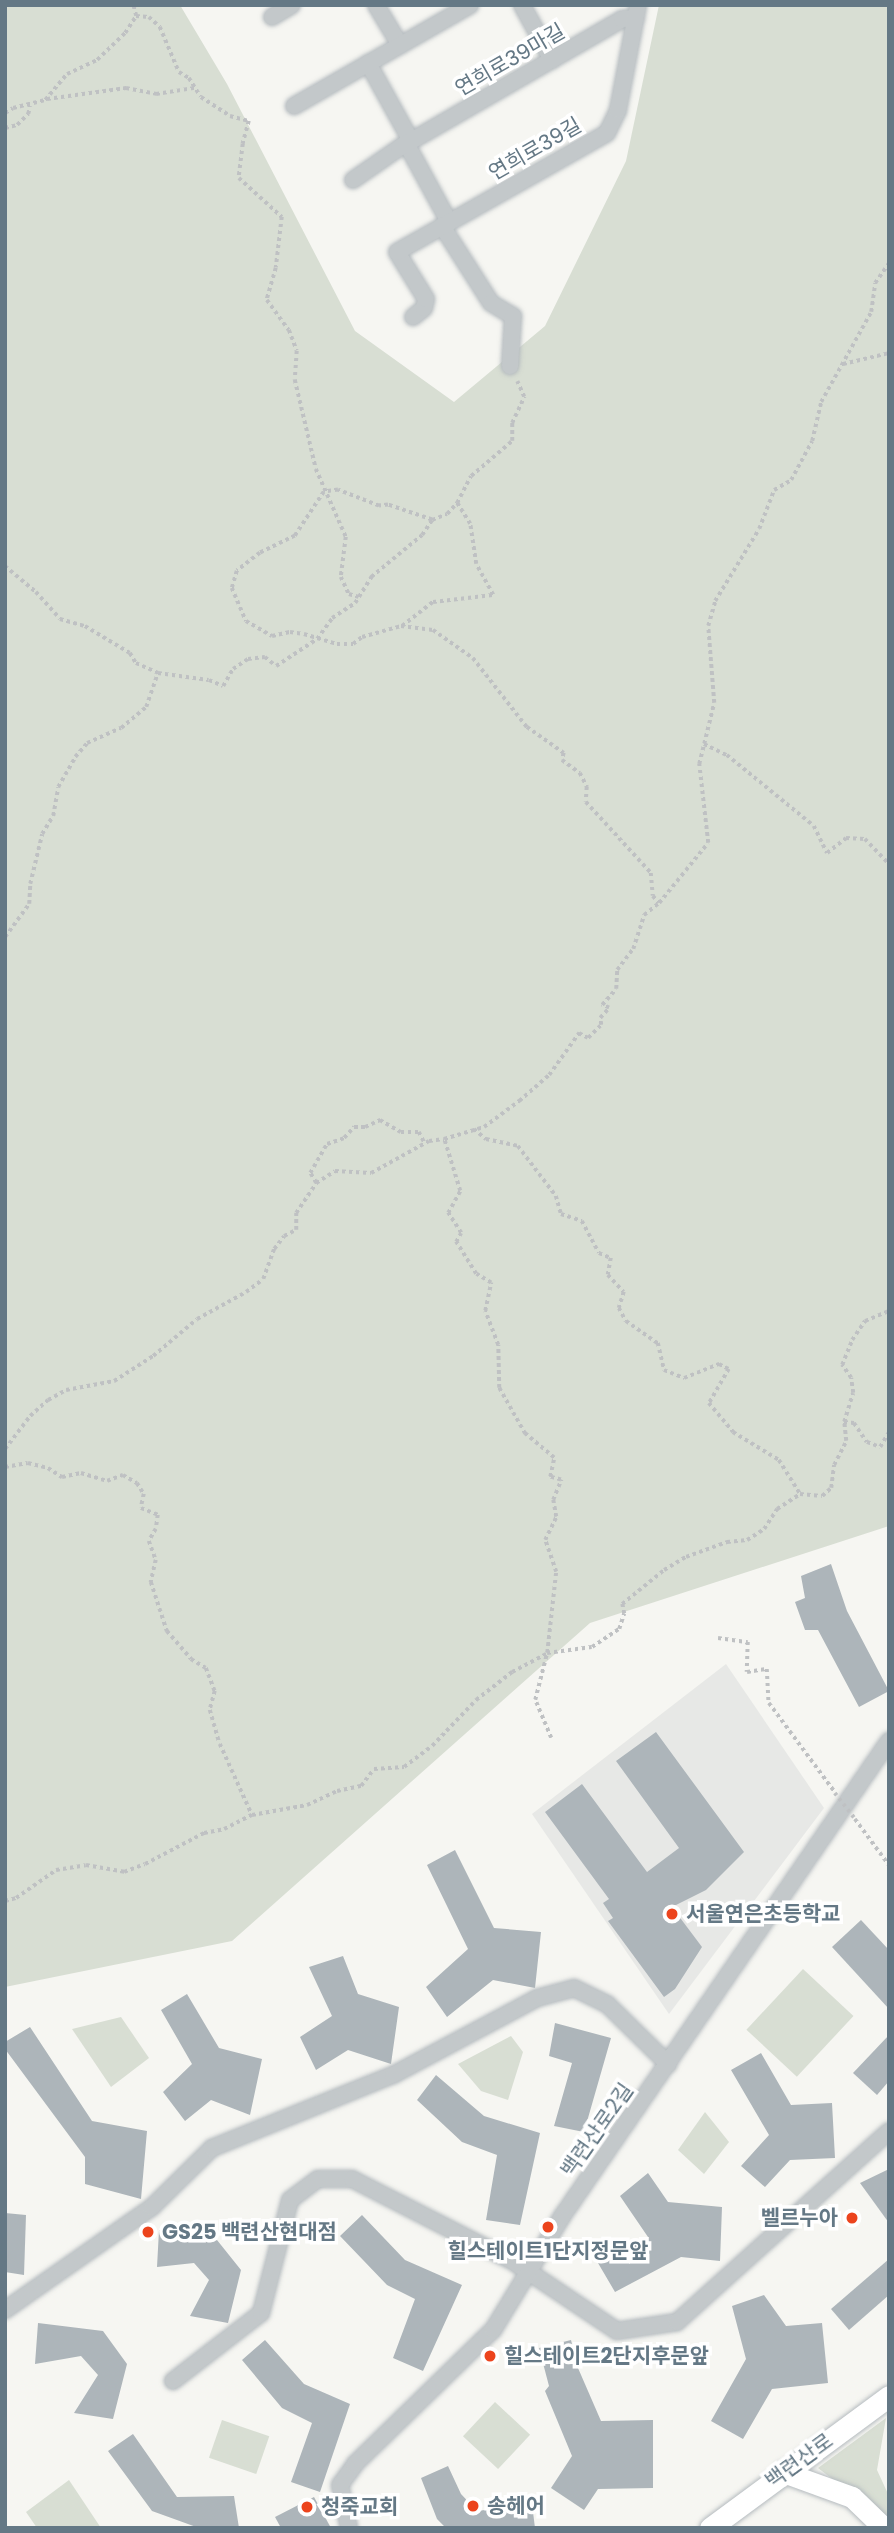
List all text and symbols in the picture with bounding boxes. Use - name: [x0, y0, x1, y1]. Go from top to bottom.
- street label: 연희로39마길: [451, 19, 569, 101]
- street label: 연희로39길: [484, 112, 586, 186]
- place label: 서울연은초등학교: [686, 1901, 841, 1927]
- marker: 서울연은초등학교: [664, 1906, 680, 1922]
- street label: 백련산로2길: [556, 2078, 638, 2182]
- place label: 벨르누아: [761, 2205, 838, 2231]
- marker: 벨르누아: [844, 2210, 860, 2226]
- place label: GS25 백련산현대점: [162, 2219, 337, 2245]
- marker: 힐스테이트1단지정문앞: [540, 2219, 556, 2235]
- marker: GS25 백련산현대점: [140, 2224, 156, 2240]
- place label: 힐스테이트1단지정문앞: [447, 2238, 649, 2264]
- place label: 힐스테이트2단지후문앞: [504, 2343, 709, 2369]
- marker: 힐스테이트2단지후문앞: [482, 2348, 498, 2364]
- street label: 백련산로: [760, 2428, 838, 2494]
- place label: 송헤어: [487, 2493, 545, 2519]
- place label: 청죽교회: [321, 2494, 398, 2520]
- marker: 송헤어: [465, 2498, 481, 2514]
- marker: 청죽교회: [299, 2499, 315, 2515]

